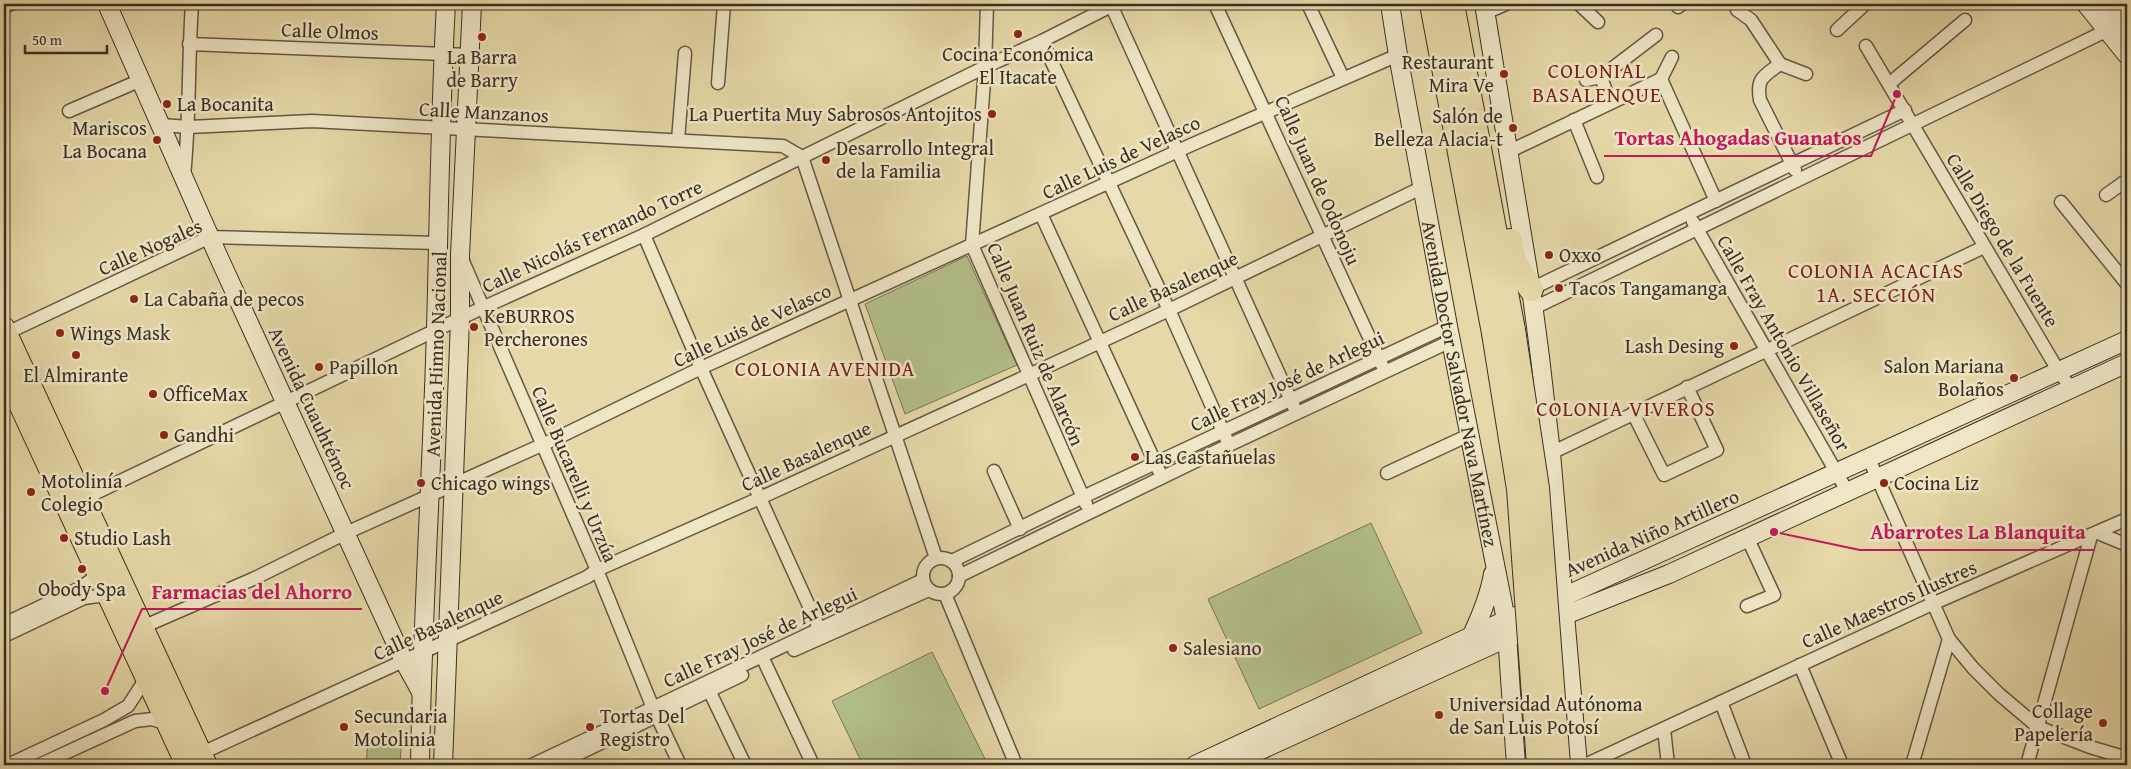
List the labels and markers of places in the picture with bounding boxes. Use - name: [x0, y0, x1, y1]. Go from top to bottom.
- marker: Cocina Económica El Itacate: [1012, 28, 1024, 40]
- marker: La Barra de Barry: [476, 31, 488, 43]
- place label: Cocina Económica El Itacate: [942, 39, 1094, 91]
- place label: La Barra de Barry: [446, 42, 518, 94]
- place label: Restaurant Mira Ve: [1402, 47, 1494, 99]
- marker: Restaurant Mira Ve: [1498, 68, 1510, 80]
- place label: La Bocanita: [177, 89, 274, 118]
- marker: La Bocanita: [161, 98, 173, 110]
- place label: La Puertita Muy Sabrosos Antojitos: [689, 99, 982, 128]
- place label: Salón de Belleza Alacia-t: [1374, 101, 1503, 153]
- marker: La Puertita Muy Sabrosos Antojitos: [986, 108, 998, 120]
- place label: Mariscos La Bocana: [63, 113, 148, 165]
- callout: Tortas Ahogadas Guanatos: [1604, 120, 1871, 156]
- marker: Salón de Belleza Alacia-t: [1507, 122, 1519, 134]
- place label: Desarrollo Integral de la Familia: [836, 133, 994, 185]
- marker: Mariscos La Bocana: [151, 134, 163, 146]
- marker: Desarrollo Integral de la Familia: [820, 154, 832, 166]
- place label: Oxxo: [1559, 240, 1601, 269]
- marker: Oxxo: [1543, 249, 1555, 261]
- place label: Tacos Tangamanga: [1569, 273, 1728, 302]
- marker: Tacos Tangamanga: [1553, 282, 1565, 294]
- place label: La Cabaña de pecos: [144, 284, 305, 313]
- marker: La Cabaña de pecos: [128, 293, 140, 305]
- place label: KeBURROS Percherones: [484, 301, 588, 353]
- place label: Wings Mask: [70, 318, 171, 347]
- marker: KeBURROS Percherones: [468, 321, 480, 333]
- marker: Wings Mask: [54, 327, 66, 339]
- place label: Lash Desing: [1625, 331, 1724, 360]
- marker: Lash Desing: [1728, 340, 1740, 352]
- marker: El Almirante: [70, 349, 82, 361]
- place label: Salon Mariana Bolaños: [1883, 351, 2005, 403]
- place label: Papillon: [329, 352, 398, 381]
- place label: El Almirante: [23, 360, 129, 389]
- marker: Papillon: [313, 361, 325, 373]
- marker: Salon Mariana Bolaños: [2008, 372, 2020, 384]
- place label: OfficeMax: [163, 379, 249, 408]
- marker: OfficeMax: [147, 388, 159, 400]
- place label: Gandhi: [174, 420, 234, 449]
- marker: Gandhi: [158, 429, 170, 441]
- place label: Las Castañuelas: [1145, 442, 1276, 471]
- marker: Las Castañuelas: [1129, 451, 1141, 463]
- place label: Motolinía Colegio: [41, 466, 123, 518]
- place label: Chicago wings: [431, 468, 551, 497]
- place label: Cocina Liz: [1894, 468, 1979, 497]
- marker: Chicago wings: [415, 477, 427, 489]
- marker: Cocina Liz: [1878, 477, 1890, 489]
- marker: Motolinía Colegio: [25, 486, 37, 498]
- callout: Abarrotes La Blanquita: [1860, 514, 2095, 550]
- place label: Studio Lash: [74, 523, 171, 552]
- marker: Studio Lash: [58, 532, 70, 544]
- marker: Obody Spa: [76, 563, 88, 575]
- callout: Farmacias del Ahorro: [142, 573, 362, 609]
- place label: Obody Spa: [38, 574, 126, 603]
- place label: Salesiano: [1183, 633, 1262, 662]
- marker: Salesiano: [1167, 642, 1179, 654]
- place label: Universidad Autónoma de San Luis Potosí: [1449, 689, 1643, 741]
- place label: Collage Papelería: [2014, 696, 2094, 748]
- place label: Secundaria Motolinia: [354, 701, 448, 753]
- place label: Tortas Del Registro: [600, 701, 685, 753]
- marker: Universidad Autónoma de San Luis Potosí: [1433, 709, 1445, 721]
- marker: Collage Papelería: [2097, 717, 2109, 729]
- marker: Secundaria Motolinia: [338, 721, 350, 733]
- marker: Tortas Del Registro: [584, 721, 596, 733]

